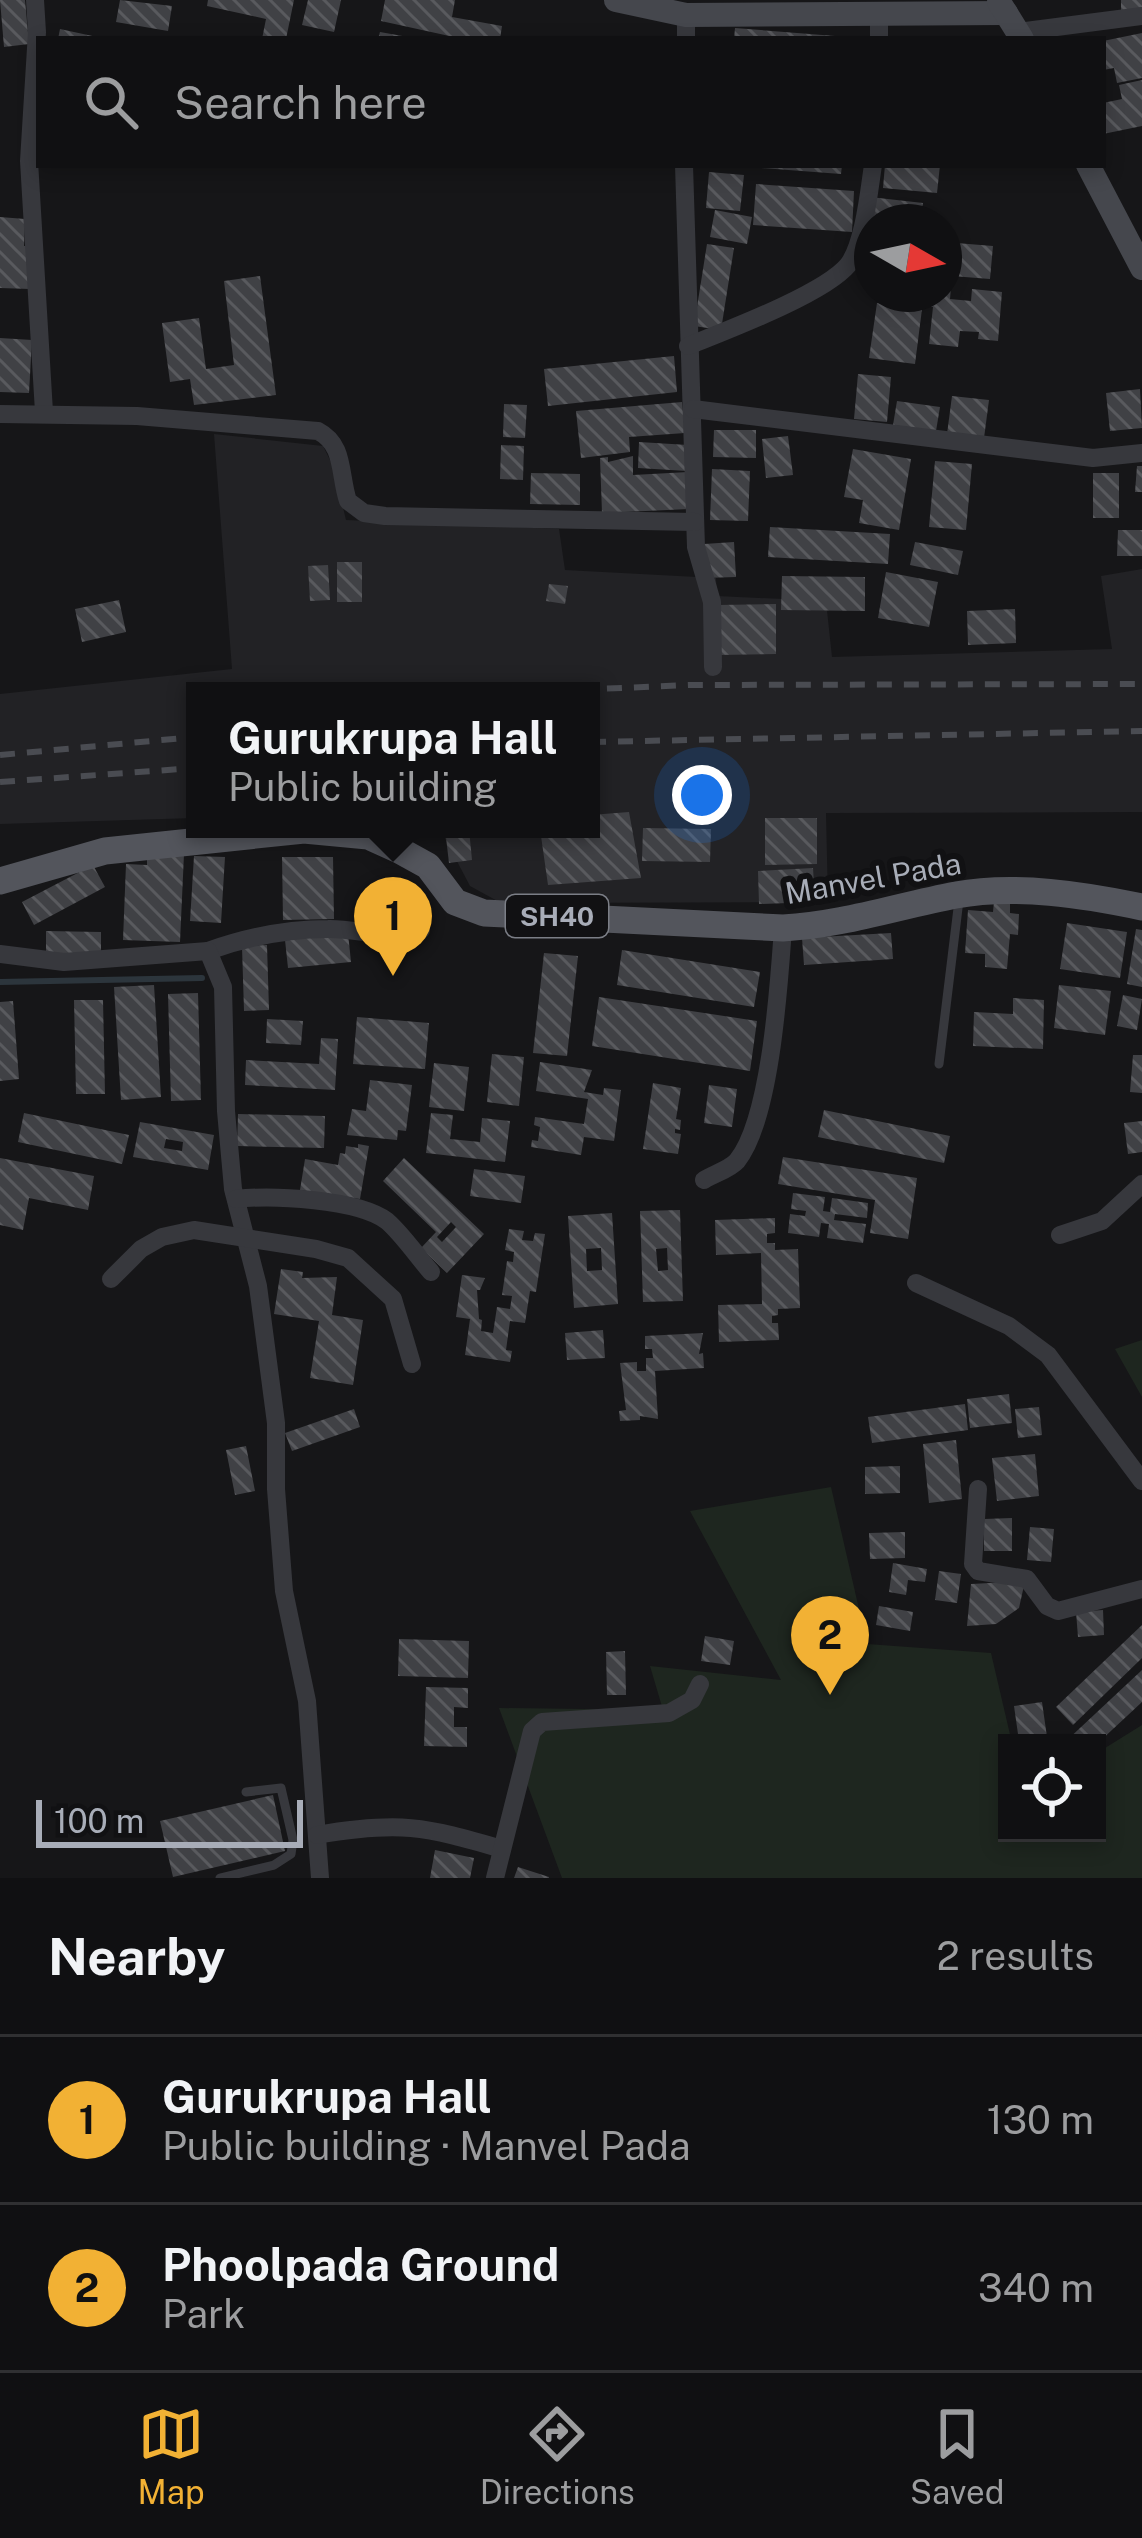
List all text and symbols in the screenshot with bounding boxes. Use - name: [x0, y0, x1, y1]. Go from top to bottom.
- search box: [36, 36, 1106, 168]
- icon: search: [78, 69, 144, 135]
- text: Search here: [174, 76, 427, 129]
- north arrow: [854, 204, 962, 312]
- popup: [186, 682, 600, 838]
- text: Gurukrupa Hall: [228, 711, 558, 764]
- text: Public building: [228, 764, 498, 810]
- your location: [672, 765, 732, 825]
- street label: Manvel Pada: [782, 845, 964, 911]
- pin: 1: [354, 877, 432, 976]
- road number: SH40: [506, 895, 608, 937]
- pin: 2: [791, 1596, 869, 1695]
- map controls: [998, 1734, 1106, 1842]
- button: locate: [998, 1734, 1106, 1842]
- scale bar: [36, 1794, 303, 1847]
- text: 100 m: [54, 1802, 144, 1840]
- text: Nearby: [48, 1927, 225, 1986]
- text: 2 results: [937, 1933, 1094, 1979]
- text: Gurukrupa Hall: [162, 2070, 492, 2123]
- text: 1: [79, 2097, 95, 2143]
- text: 130 m: [987, 2097, 1094, 2143]
- text: Public building · Manvel Pada: [162, 2123, 691, 2169]
- text: Phoolpada Ground: [162, 2238, 559, 2291]
- text: 2: [75, 2265, 99, 2311]
- text: 340 m: [978, 2265, 1094, 2311]
- text: Park: [162, 2291, 245, 2337]
- tab: Map: [138, 2401, 205, 2511]
- tab: Directions: [480, 2401, 635, 2511]
- tab: Saved: [910, 2401, 1004, 2511]

